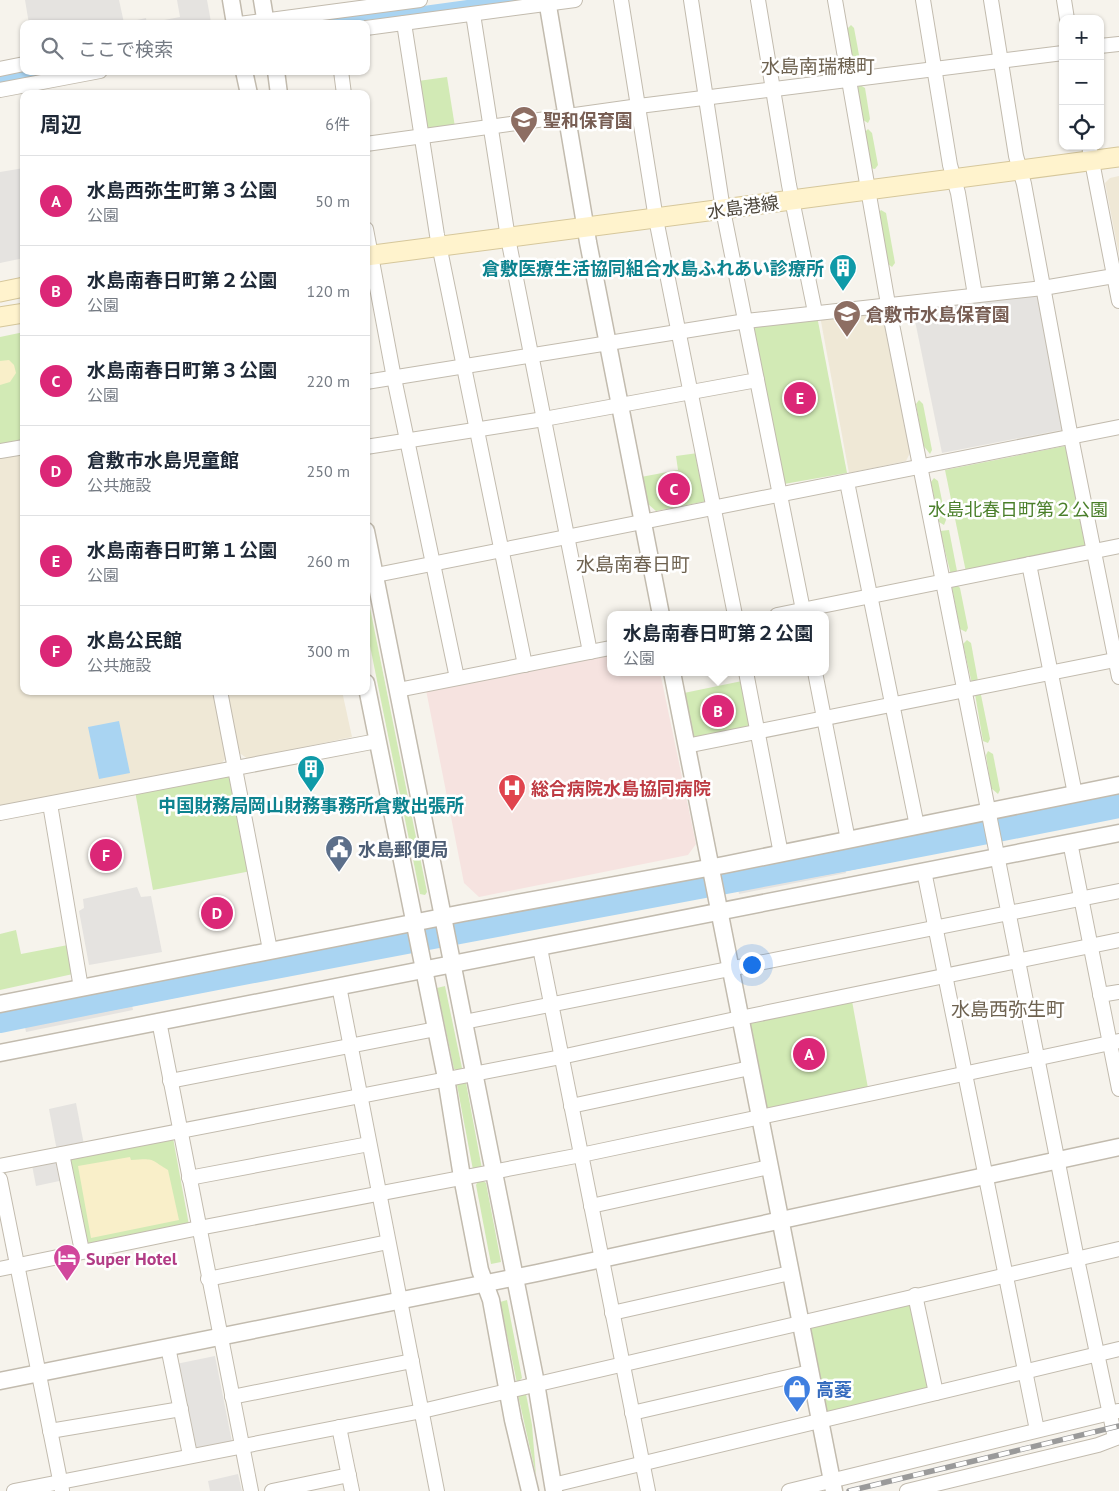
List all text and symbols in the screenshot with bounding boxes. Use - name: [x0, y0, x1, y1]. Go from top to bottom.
- map controls: [1059, 15, 1104, 150]
- button: +: [1059, 15, 1104, 60]
- search box: [20, 20, 370, 75]
- icon: search: [38, 34, 66, 62]
- text: ここで検索: [78, 37, 173, 61]
- district label: 水島南瑞穂町: [761, 54, 875, 78]
- button: −: [1059, 60, 1104, 105]
- school or university icon: 聖和保育園: [509, 105, 539, 144]
- button: locate: [1059, 105, 1104, 150]
- place label: 聖和保育園: [543, 109, 633, 132]
- text: 周辺: [40, 111, 82, 138]
- text: 6件: [325, 114, 350, 134]
- text: 水島西弥生町第３公園: [87, 178, 277, 202]
- text: A: [51, 191, 61, 211]
- text: 50 m: [315, 191, 350, 211]
- street label: 水島港線: [706, 191, 780, 223]
- text: 公園: [87, 205, 119, 225]
- building icon: 倉敷医療生活協同組合水島ふれあい診療所: [828, 253, 858, 292]
- place label: 倉敷医療生活協同組合水島ふれあい診療所: [482, 257, 824, 280]
- text: 水島南春日町第２公園: [87, 268, 277, 292]
- text: B: [51, 281, 61, 301]
- text: 120 m: [307, 281, 350, 301]
- text: 公園: [87, 295, 119, 315]
- school or university icon: 倉敷市水島保育園: [832, 299, 862, 338]
- place label: 倉敷市水島保育園: [866, 303, 1010, 326]
- text: 水島南春日町第３公園: [87, 358, 277, 382]
- text: C: [52, 371, 60, 391]
- text: 220 m: [307, 371, 350, 391]
- pin: E: [784, 379, 816, 417]
- text: 公園: [87, 385, 119, 405]
- text: 倉敷市水島児童館: [87, 448, 239, 472]
- text: D: [51, 461, 61, 481]
- text: 250 m: [307, 461, 350, 481]
- pin: C: [658, 470, 690, 508]
- text: 公共施設: [87, 475, 151, 495]
- park label: 水島北春日町第２公園: [928, 498, 1108, 521]
- text: 水島南春日町第１公園: [87, 538, 277, 562]
- text: E: [52, 551, 60, 571]
- text: 260 m: [307, 551, 350, 571]
- district label: 水島南春日町: [576, 552, 690, 576]
- text: 公園: [87, 565, 119, 585]
- popup: [607, 611, 829, 676]
- text: 水島南春日町第２公園: [623, 621, 813, 645]
- text: 水島公民館: [87, 628, 182, 652]
- text: F: [52, 641, 60, 661]
- text: 300 m: [307, 641, 350, 661]
- text: 公園: [623, 648, 655, 668]
- text: 公共施設: [87, 655, 151, 675]
- pin: B: [702, 692, 734, 730]
- building icon: 中国財務局岡山財務事務所倉敷出張所: [296, 754, 326, 793]
- hospital icon: 総合病院水島協同病院: [497, 773, 527, 812]
- place label: 総合病院水島協同病院: [531, 777, 711, 800]
- place label: 中国財務局岡山財務事務所倉敷出張所: [158, 794, 464, 817]
- public building icon: 水島郵便局: [324, 834, 354, 873]
- pin: F: [90, 836, 122, 874]
- place label: 水島郵便局: [358, 838, 448, 861]
- pin: D: [201, 894, 233, 932]
- your location: [739, 952, 765, 978]
- district label: 水島西弥生町: [951, 997, 1065, 1021]
- pin: A: [793, 1035, 825, 1073]
- hotel icon: Super Hotel: [52, 1243, 82, 1282]
- place label: Super Hotel: [86, 1247, 178, 1270]
- shop icon: 高菱: [782, 1374, 812, 1413]
- place label: 高菱: [816, 1378, 852, 1401]

